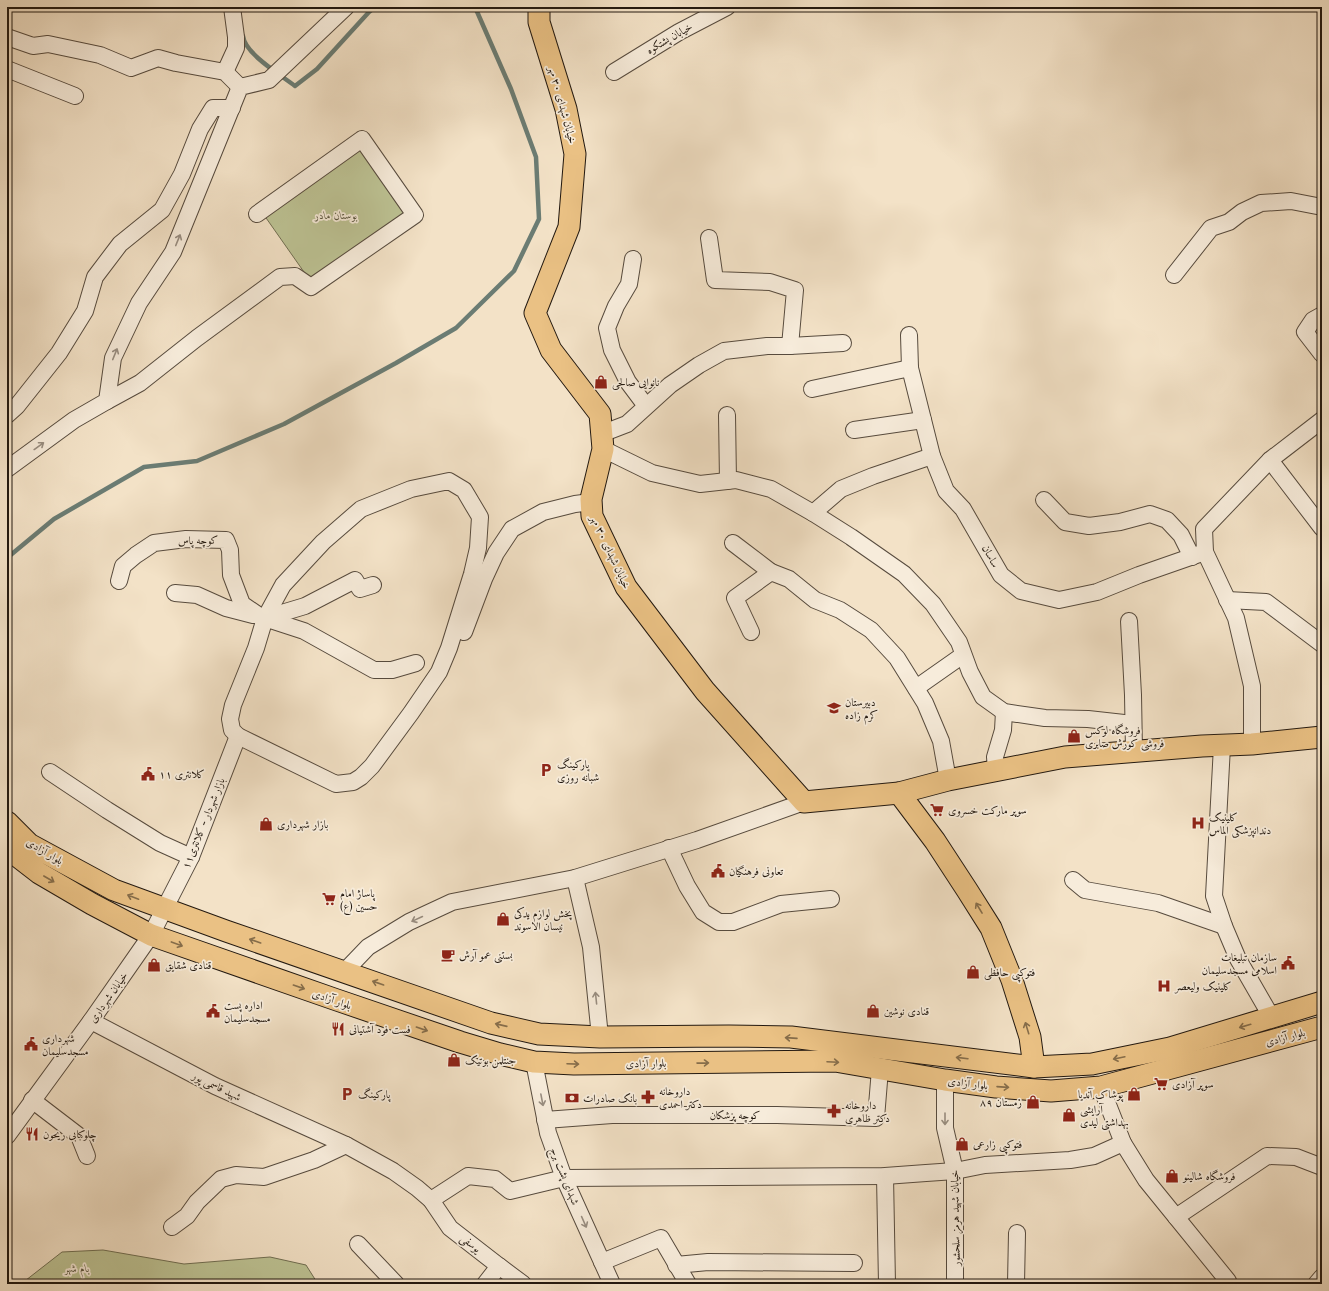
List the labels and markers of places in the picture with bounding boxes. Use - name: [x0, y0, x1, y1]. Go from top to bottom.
- shop icon: نانوایی صالحی: [593, 374, 609, 390]
- place label: نانوایی صالحی: [612, 375, 659, 391]
- place label: دبیرستان کرم زاده: [845, 695, 878, 725]
- school or university icon: دبیرستان کرم زاده: [826, 700, 842, 716]
- place label: فروشگاه لوکس فروشی کورش صابری: [1085, 723, 1164, 751]
- shop icon: فروشگاه لوکس فروشی کورش صابری: [1066, 728, 1082, 744]
- place label: پارکینگ شبانه روزی: [557, 757, 599, 784]
- parking icon: پارکینگ شبانه روزی: [538, 762, 554, 778]
- public building icon: کلانتری ۱۱: [140, 766, 156, 782]
- place label: کلانتری ۱۱: [159, 767, 205, 781]
- supermarket icon: سوپر مارکت خسروی: [929, 802, 945, 818]
- place label: سوپر مارکت خسروی: [948, 803, 1027, 818]
- place label: کلینیک دندانپزشکی الماس: [1209, 810, 1271, 838]
- hospital icon: کلینیک دندانپزشکی الماس: [1190, 815, 1206, 831]
- shop icon: بازار شهرداری: [258, 816, 274, 832]
- place label: بازار شهرداری: [277, 817, 328, 832]
- public building icon: تعاونی فرهنگیان: [710, 863, 726, 879]
- place label: تعاونی فرهنگیان: [729, 864, 784, 879]
- place label: پاساژ امام حسین (ع): [340, 886, 377, 916]
- supermarket icon: پاساژ امام حسین (ع): [321, 891, 337, 907]
- place label: پخش لوازم یدکی نیسان الاسوند: [514, 906, 573, 933]
- shop icon: پخش لوازم یدکی نیسان الاسوند: [495, 911, 511, 927]
- cafe icon: بستنی عمو آرش: [440, 947, 456, 963]
- place label: بستنی عمو آرش: [459, 948, 513, 964]
- place label: سازمان تبلیغات اسلامی مسجدسلیمان: [1202, 950, 1277, 977]
- public building icon: سازمان تبلیغات اسلامی مسجدسلیمان: [1280, 955, 1296, 971]
- shop icon: قنادی شقایق: [146, 957, 162, 973]
- place label: قنادی شقایق: [165, 958, 211, 972]
- shop icon: فتوکپی حافظی: [965, 964, 981, 980]
- place label: فتوکپی حافظی: [984, 965, 1035, 983]
- hospital icon: کلینیک ولیعصر: [1156, 978, 1172, 994]
- place label: کلینیک ولیعصر: [1174, 979, 1232, 994]
- place label: اداره پست مسجدسلیمان: [224, 998, 271, 1025]
- public building icon: اداره پست مسجدسلیمان: [205, 1003, 221, 1019]
- shop icon: قنادی نوشین: [865, 1003, 881, 1019]
- place label: قنادی نوشین: [884, 1004, 929, 1018]
- restaurant icon: فست فود آشتیانی: [330, 1021, 346, 1037]
- place label: فست فود آشتیانی: [349, 1022, 411, 1036]
- place label: شهرداری مسجدسلیمان: [42, 1031, 89, 1058]
- public building icon: شهرداری مسجدسلیمان: [23, 1036, 39, 1052]
- shop icon: جنتلمن بوتیک: [446, 1052, 462, 1068]
- place label: جنتلمن بوتیک: [465, 1053, 516, 1069]
- supermarket icon: سوپر آزادی: [1153, 1076, 1169, 1092]
- place label: سوپر آزادی: [1172, 1077, 1214, 1092]
- place label: داروخانه دکتر احمدی: [659, 1084, 702, 1111]
- parking icon: پارکینگ: [339, 1086, 355, 1102]
- shop icon: پوشاک آندیا: [1126, 1086, 1142, 1102]
- place label: پارکینگ: [358, 1087, 391, 1102]
- place label: پوشاک آندیا: [1078, 1087, 1124, 1102]
- pharmacy icon: داروخانه دکتر احمدی: [640, 1089, 656, 1105]
- bank icon: بانک صادرات: [564, 1090, 580, 1106]
- place label: بانک صادرات: [583, 1091, 637, 1105]
- shop icon: زمستان ۸۹: [1025, 1094, 1041, 1110]
- place label: زمستان ۸۹: [980, 1095, 1022, 1109]
- place label: داروخانه دکتر ظاهری: [845, 1098, 890, 1126]
- place label: آرایشی بهداشتی لیدی: [1080, 1102, 1129, 1131]
- pharmacy icon: داروخانه دکتر ظاهری: [826, 1103, 842, 1119]
- shop icon: آرایشی بهداشتی لیدی: [1061, 1107, 1077, 1123]
- restaurant icon: چلوکبابی ریحون: [24, 1126, 40, 1142]
- place label: چلوکبابی ریحون: [43, 1127, 97, 1142]
- shop icon: فتوکپی زارعی: [954, 1136, 970, 1152]
- place label: فتوکپی زارعی: [973, 1137, 1022, 1155]
- shop icon: فروشگاه شالینو: [1164, 1168, 1180, 1184]
- place label: فروشگاه شالینو: [1182, 1169, 1235, 1184]

